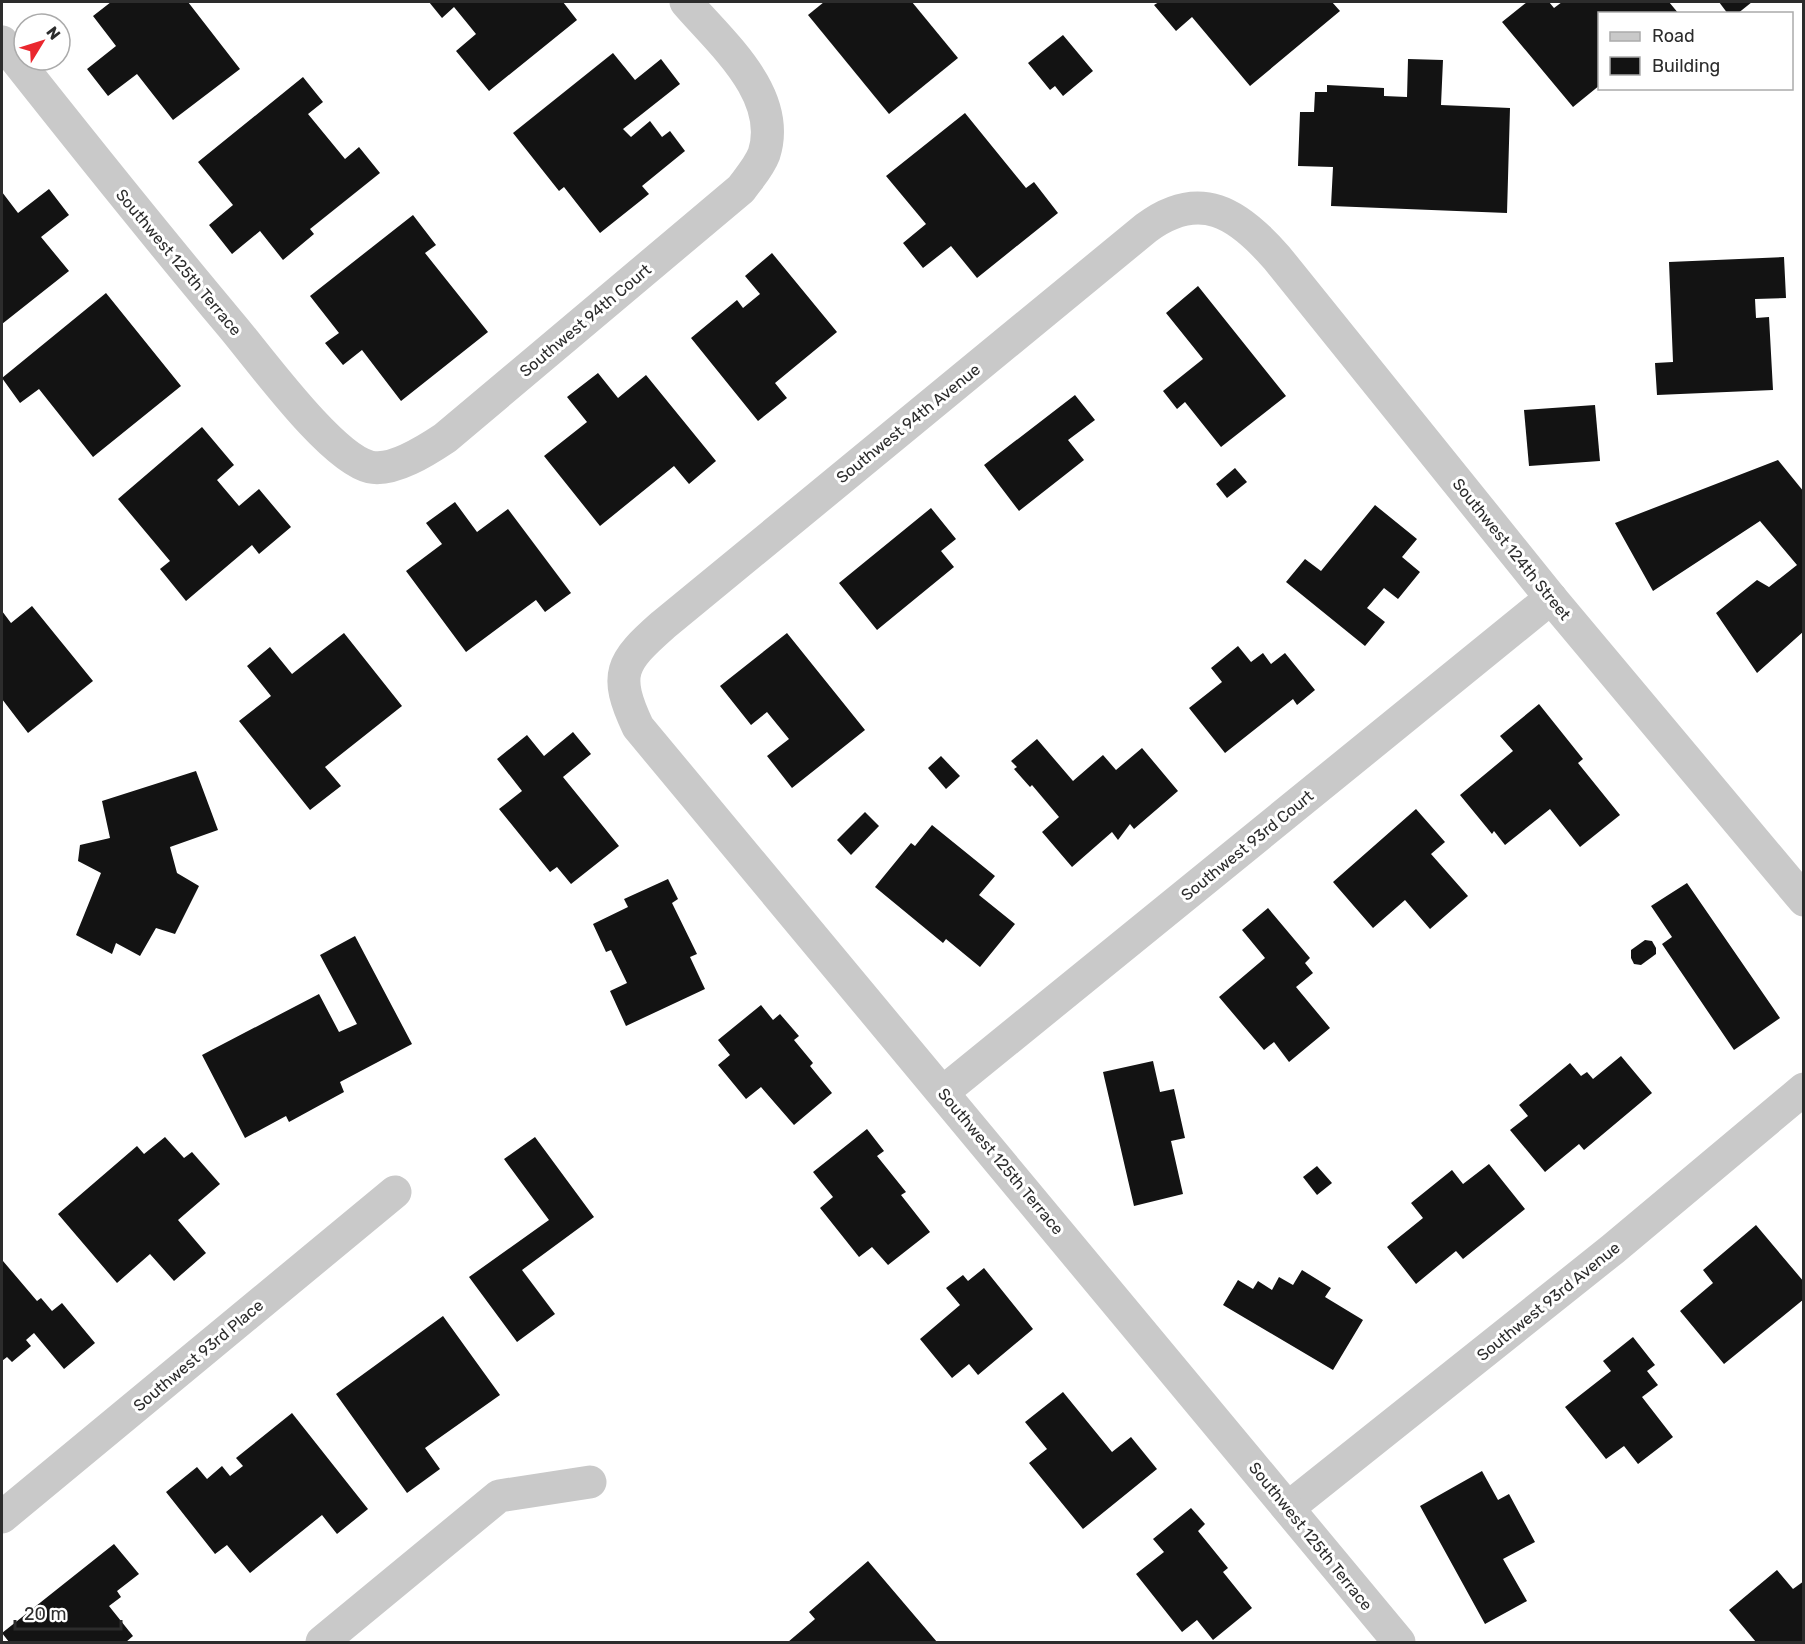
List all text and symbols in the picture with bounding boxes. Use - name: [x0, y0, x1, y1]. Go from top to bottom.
- north arrow: [12, 12, 72, 72]
- legend: [1598, 12, 1793, 90]
- text: N: [42, 23, 64, 43]
- text: Road: [1652, 25, 1695, 47]
- text: Building: [1652, 55, 1720, 77]
- street label: Southwest 125th Terrace: [112, 185, 245, 339]
- street label: Southwest 94th Court: [516, 260, 655, 381]
- street label: Southwest 94th Avenue: [833, 360, 984, 487]
- street label: Southwest 124th Street: [1449, 475, 1575, 624]
- street label: Southwest 93rd Court: [1177, 786, 1317, 905]
- street label: Southwest 125th Terrace: [934, 1084, 1067, 1238]
- street label: Southwest 93rd Avenue: [1473, 1238, 1624, 1365]
- street label: Southwest 93rd Place: [130, 1296, 267, 1415]
- street label: Southwest 125th Terrace: [1245, 1458, 1376, 1614]
- scale bar: [15, 1593, 122, 1631]
- text: 20 m: [24, 1603, 66, 1625]

